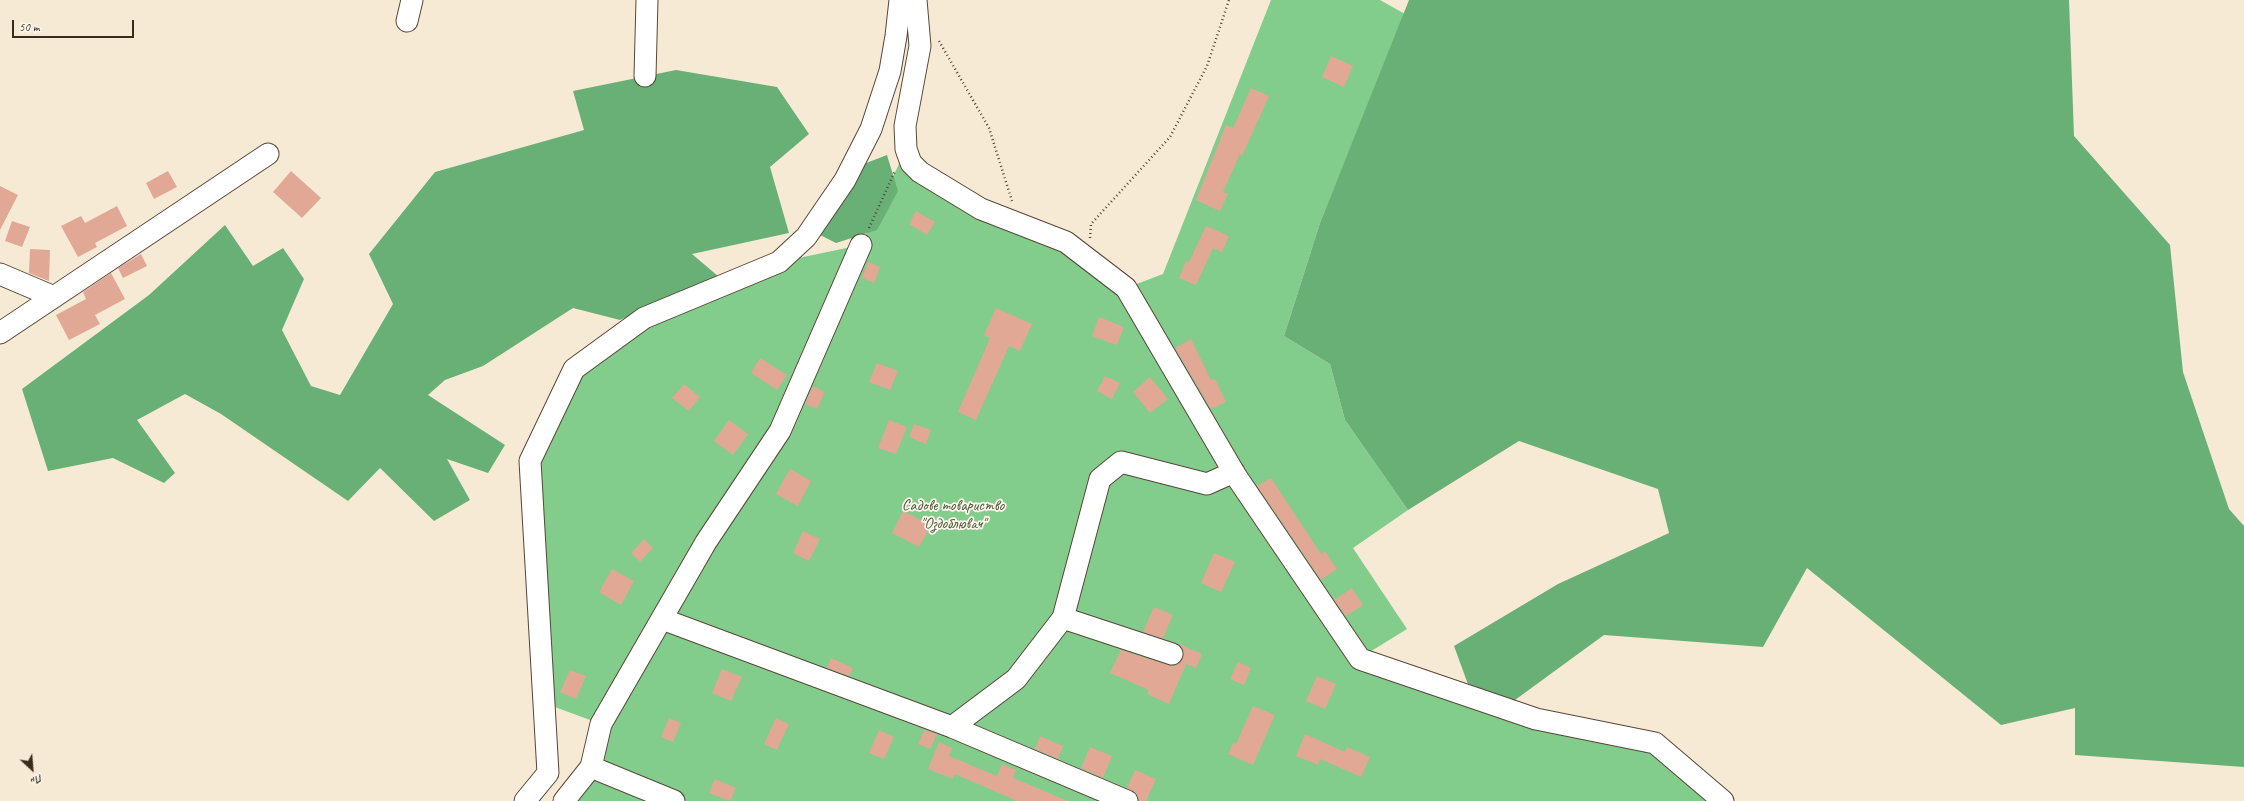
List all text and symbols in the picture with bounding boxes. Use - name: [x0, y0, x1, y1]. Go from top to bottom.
- scale bar: [14, 12, 136, 38]
- text: 50 m: [19, 19, 39, 35]
- park label: Садове товариство "Оздоблювач": [902, 496, 1004, 534]
- north arrow: [12, 749, 52, 789]
- text: Пн: [29, 771, 46, 789]

